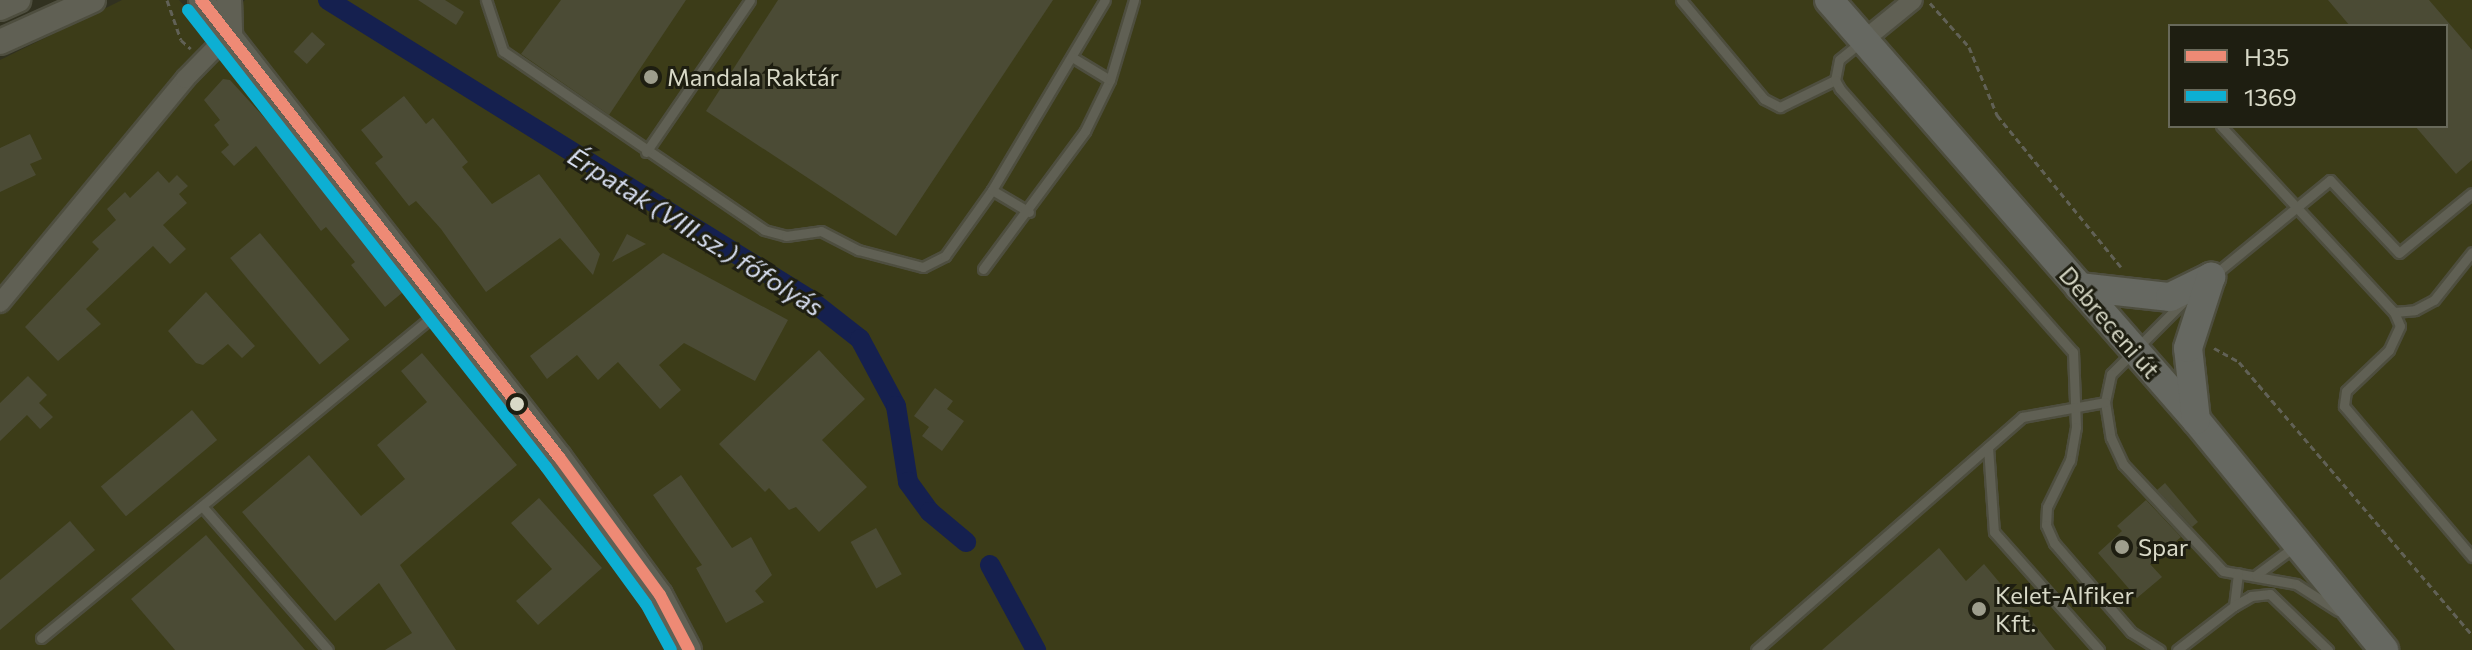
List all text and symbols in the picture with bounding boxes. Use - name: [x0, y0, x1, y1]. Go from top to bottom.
- legend: [2168, 24, 2448, 128]
- text: H35: [2244, 42, 2289, 71]
- place label: Mandala Raktár: [667, 63, 839, 91]
- marker: Mandala Raktár: [642, 68, 660, 86]
- text: 1369: [2244, 82, 2297, 111]
- water label: Érpatak (VIII.sz.) főfolyás: [563, 140, 829, 322]
- street label: Debreceni út: [2054, 260, 2166, 384]
- unlabelled marker: [509, 396, 525, 412]
- place label: Spar: [2138, 533, 2188, 561]
- marker: Spar: [2113, 538, 2131, 556]
- place label: Kelet-Alfiker Kft.: [1995, 581, 2134, 637]
- marker: Kelet-Alfiker Kft.: [1970, 600, 1988, 618]

